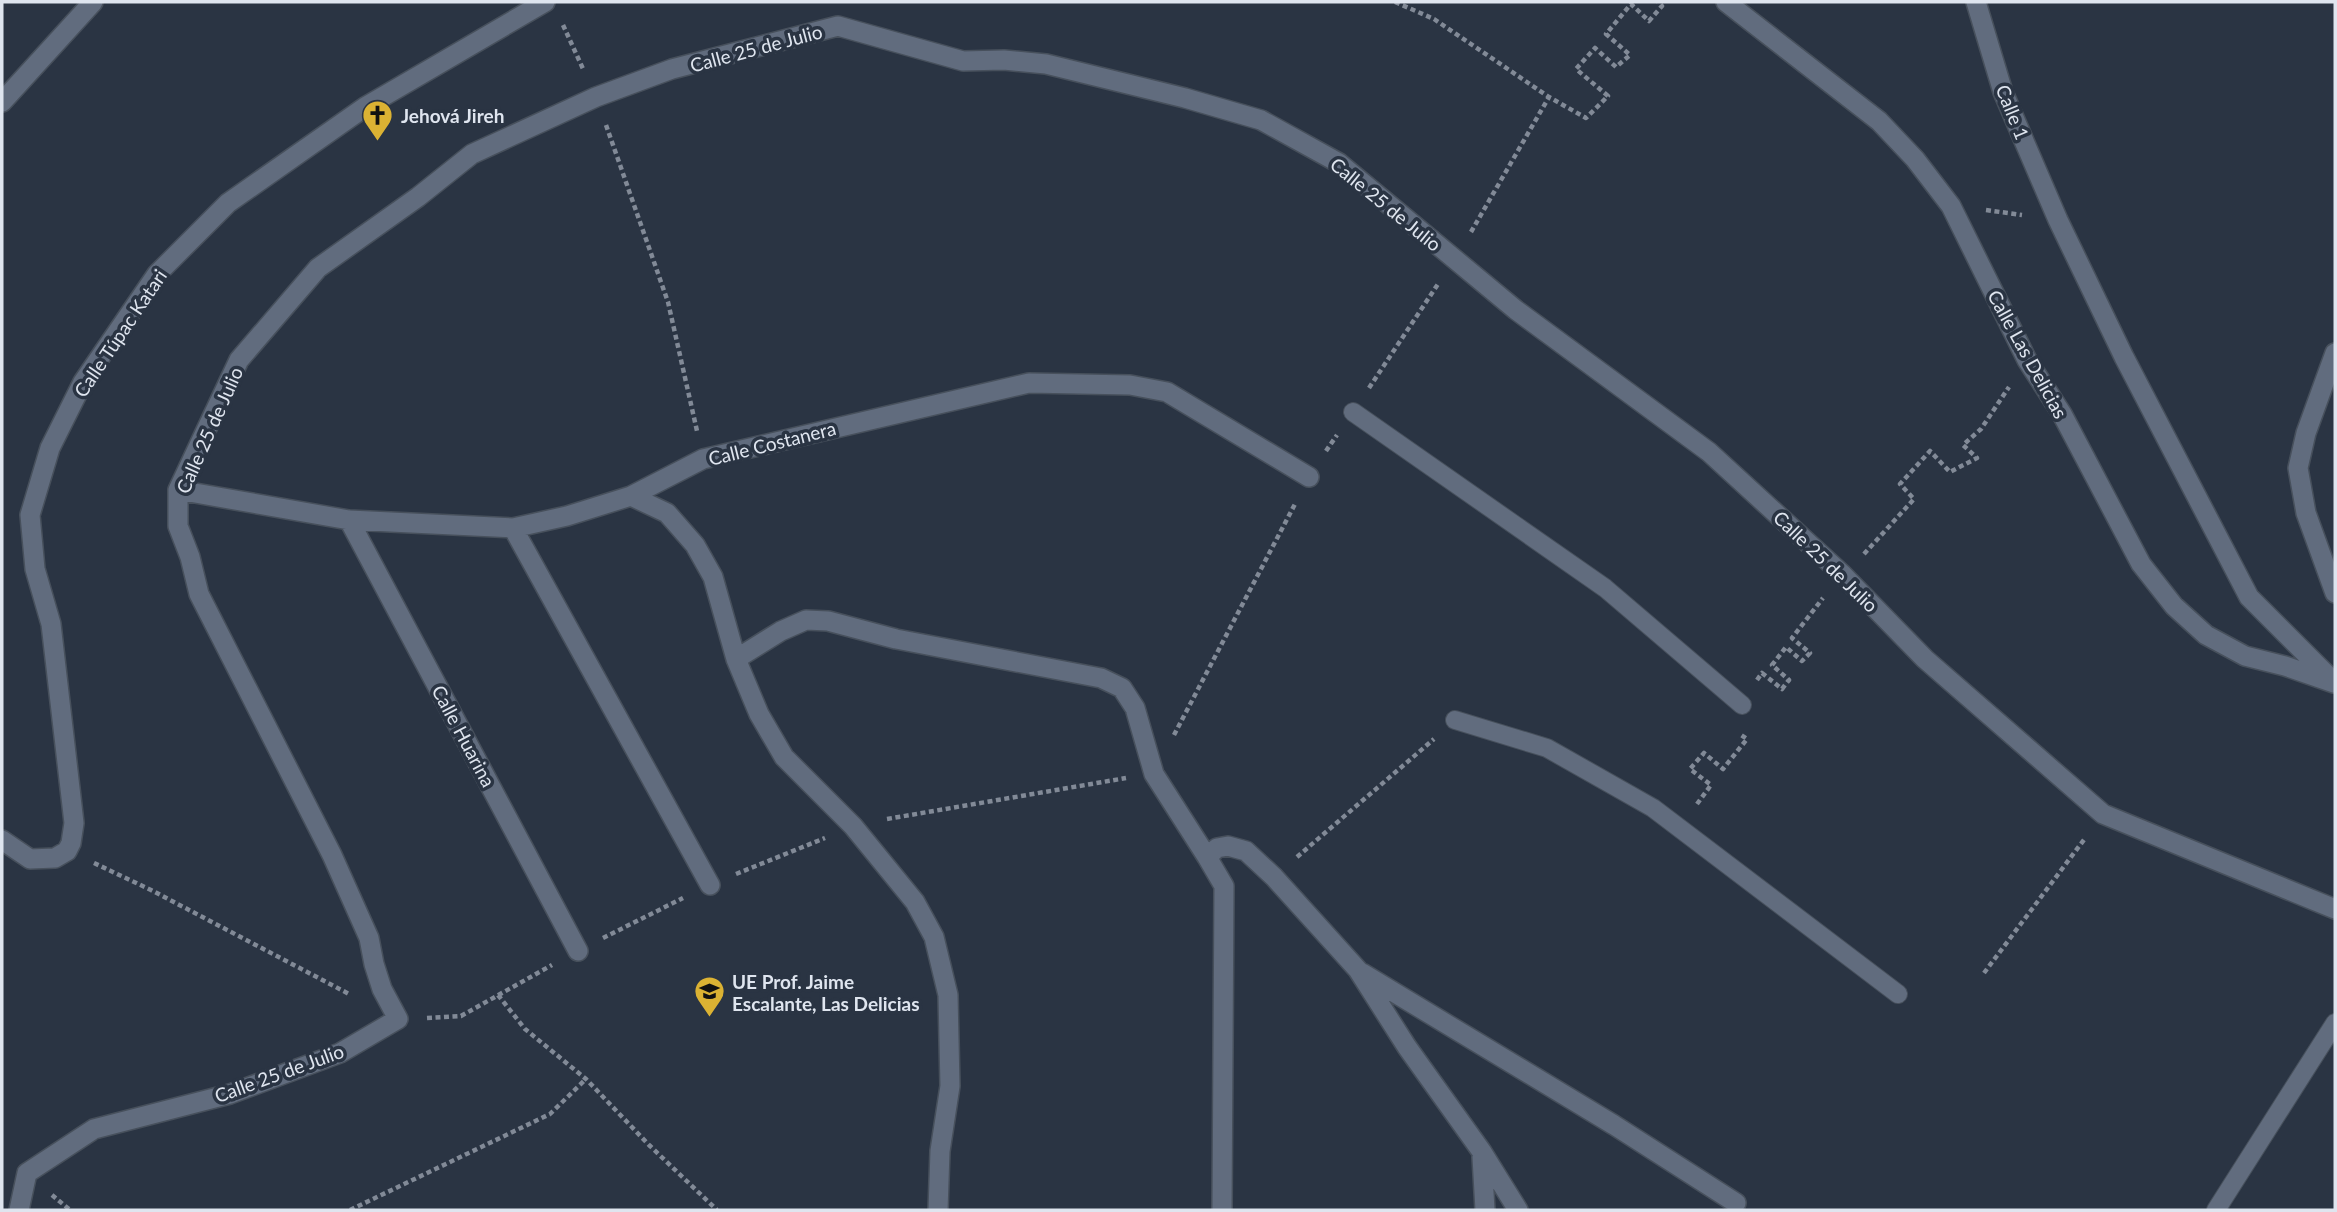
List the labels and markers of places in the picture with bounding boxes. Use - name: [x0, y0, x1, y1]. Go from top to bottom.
- church icon: Jehová Jireh: [361, 98, 395, 142]
- place label: Jehová Jireh: [401, 104, 504, 127]
- place label: UE Prof. Jaime Escalante, Las Delicias: [732, 970, 920, 1015]
- school or university icon: UE Prof. Jaime Escalante, Las Delicias: [692, 975, 726, 1019]

